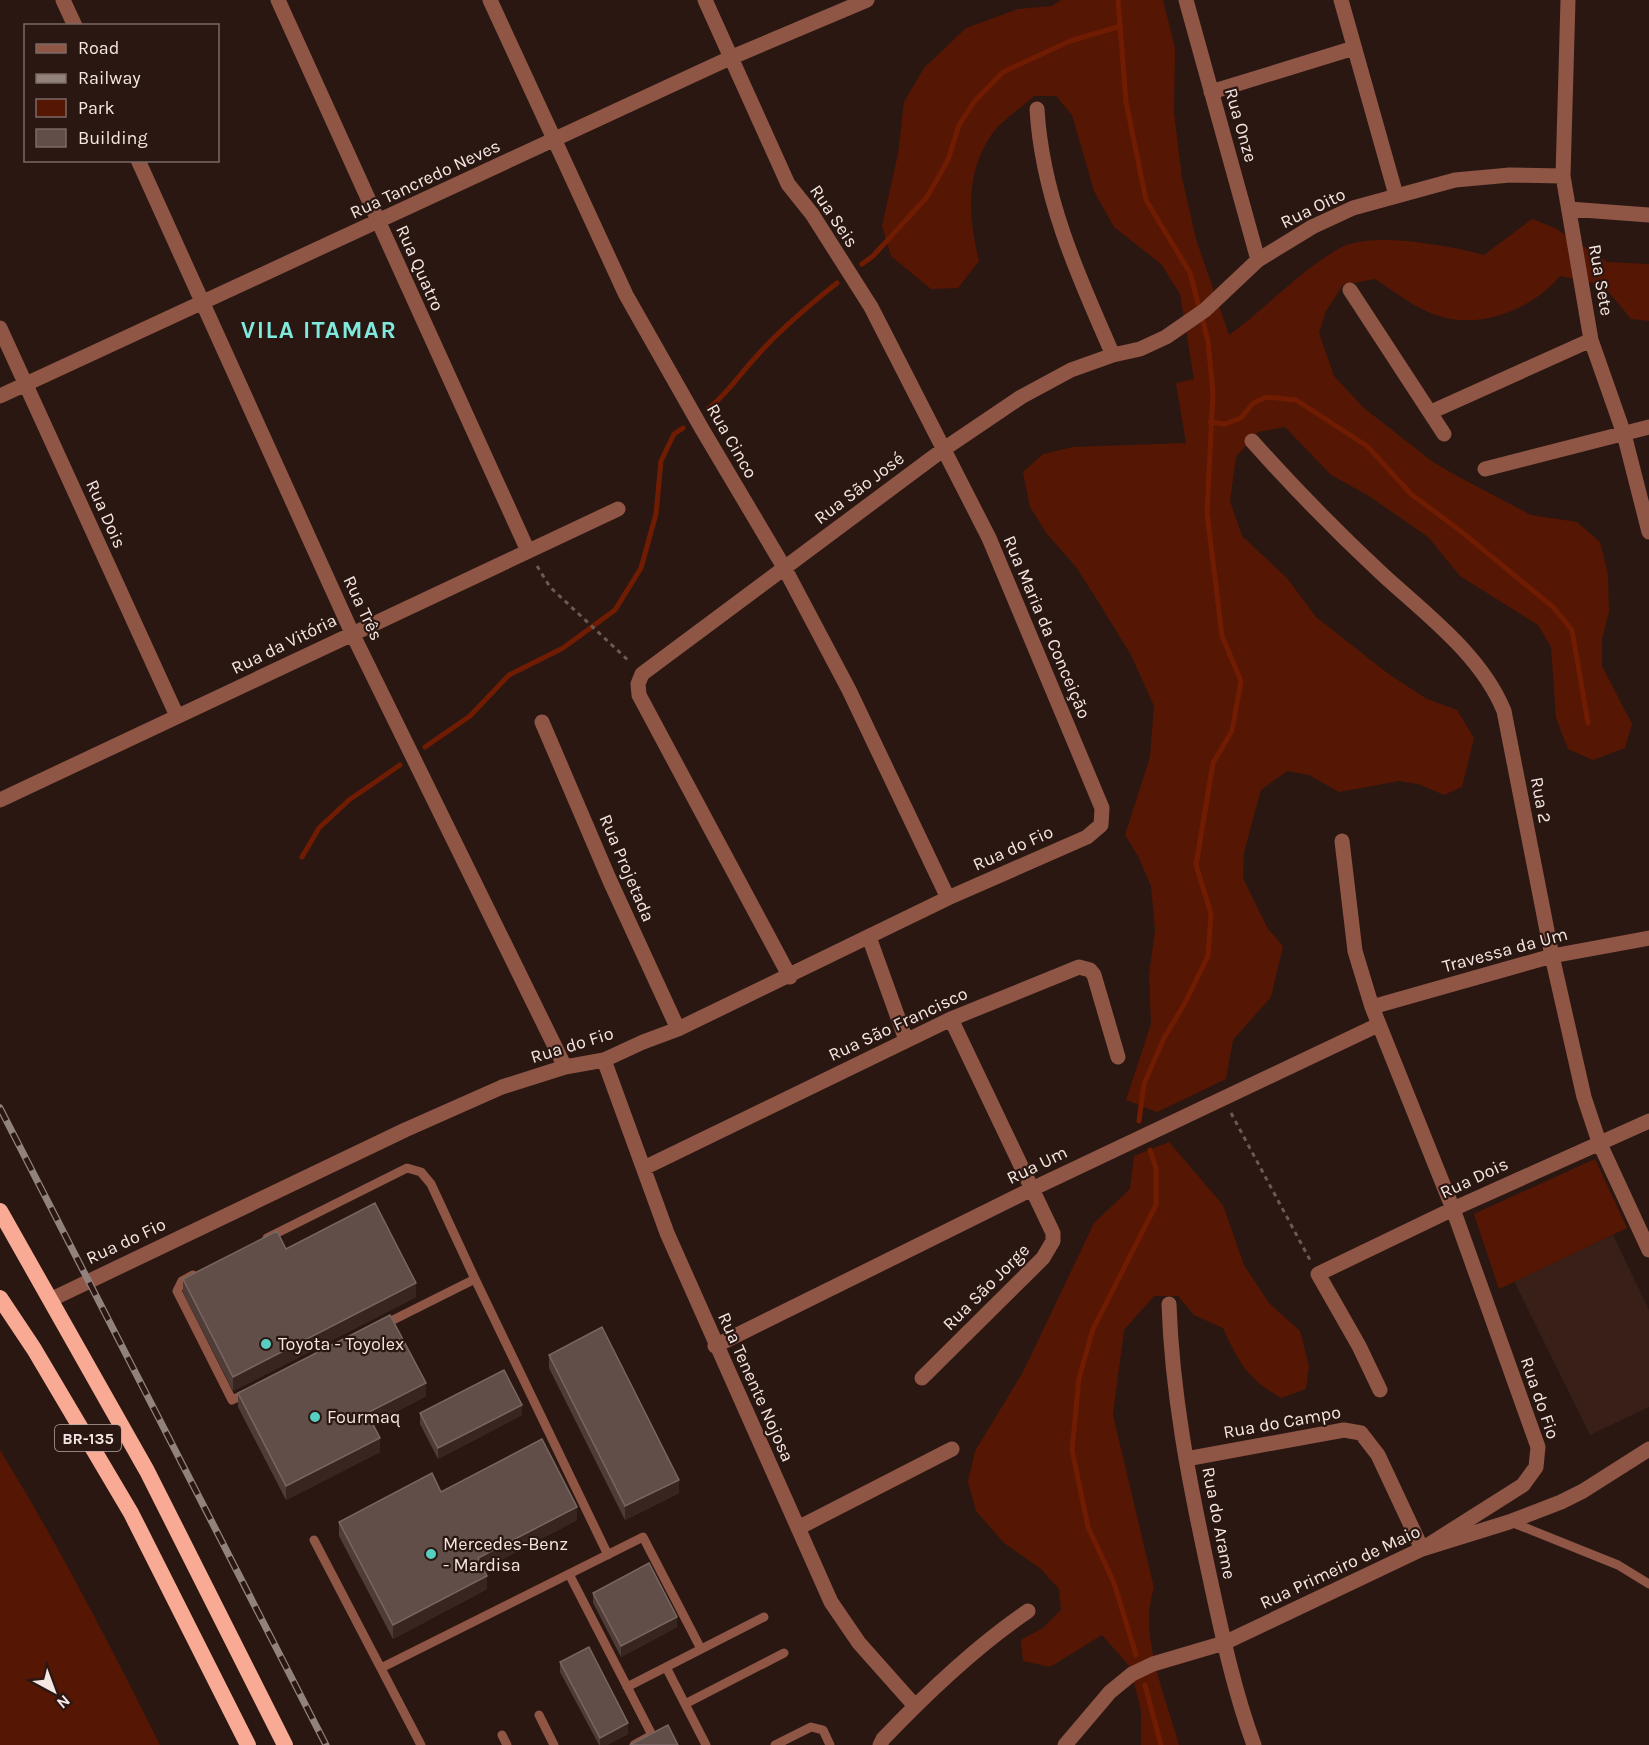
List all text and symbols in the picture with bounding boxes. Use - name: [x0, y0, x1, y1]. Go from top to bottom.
- legend: [24, 24, 219, 162]
- text: Road: [78, 37, 119, 59]
- text: Railway: [78, 67, 141, 89]
- street label: Rua Onze: [1220, 85, 1262, 165]
- text: Park: [78, 97, 115, 119]
- text: Building: [78, 127, 148, 149]
- street label: Rua Tancredo Neves: [346, 134, 504, 224]
- street label: Rua Seis: [805, 180, 863, 252]
- street label: Rua Oito: [1277, 183, 1349, 233]
- street label: Rua Quatro: [391, 222, 449, 314]
- street label: Rua Sete: [1584, 243, 1618, 317]
- district label: VILA ITAMAR: [241, 316, 397, 344]
- street label: Rua Cinco: [702, 400, 762, 482]
- street label: Rua São José: [810, 447, 908, 529]
- street label: Rua Dois: [81, 476, 131, 552]
- street label: Rua Maria da Conceição: [998, 532, 1096, 722]
- street label: Rua Três: [338, 572, 388, 644]
- street label: Rua da Vitória: [228, 609, 340, 679]
- street label: Rua 2: [1526, 775, 1556, 825]
- street label: Rua Projetada: [594, 811, 660, 925]
- street label: Rua do Fio: [969, 821, 1057, 875]
- street label: Travessa da Um: [1440, 923, 1570, 977]
- street label: Rua São Francisco: [825, 982, 971, 1066]
- street label: Rua do Fio: [528, 1022, 616, 1068]
- street label: Rua Um: [1003, 1141, 1071, 1189]
- street label: Rua Dois: [1436, 1153, 1512, 1203]
- street label: Rua do Fio: [83, 1213, 169, 1269]
- street label: Rua São Jorge: [938, 1239, 1034, 1335]
- street label: Rua Tenente Nojosa: [713, 1309, 799, 1465]
- place label: Toyota - Toyolex: [278, 1333, 404, 1355]
- marker: Toyota - Toyolex: [259, 1337, 273, 1351]
- street label: Rua do Fio: [1516, 1354, 1564, 1442]
- street label: Rua do Campo: [1221, 1401, 1343, 1443]
- place label: Fourmaq: [327, 1406, 400, 1428]
- marker: Fourmaq: [308, 1410, 322, 1424]
- road number: BR-135: [55, 1425, 121, 1451]
- street label: Rua do Arame: [1197, 1465, 1241, 1581]
- street label: Rua Primeiro de Maio: [1256, 1520, 1424, 1614]
- place label: Mercedes-Benz - Mardisa: [443, 1533, 568, 1576]
- marker: Mercedes-Benz - Mardisa: [424, 1547, 438, 1561]
- north arrow: [24, 1661, 84, 1721]
- text: N: [53, 1691, 74, 1713]

